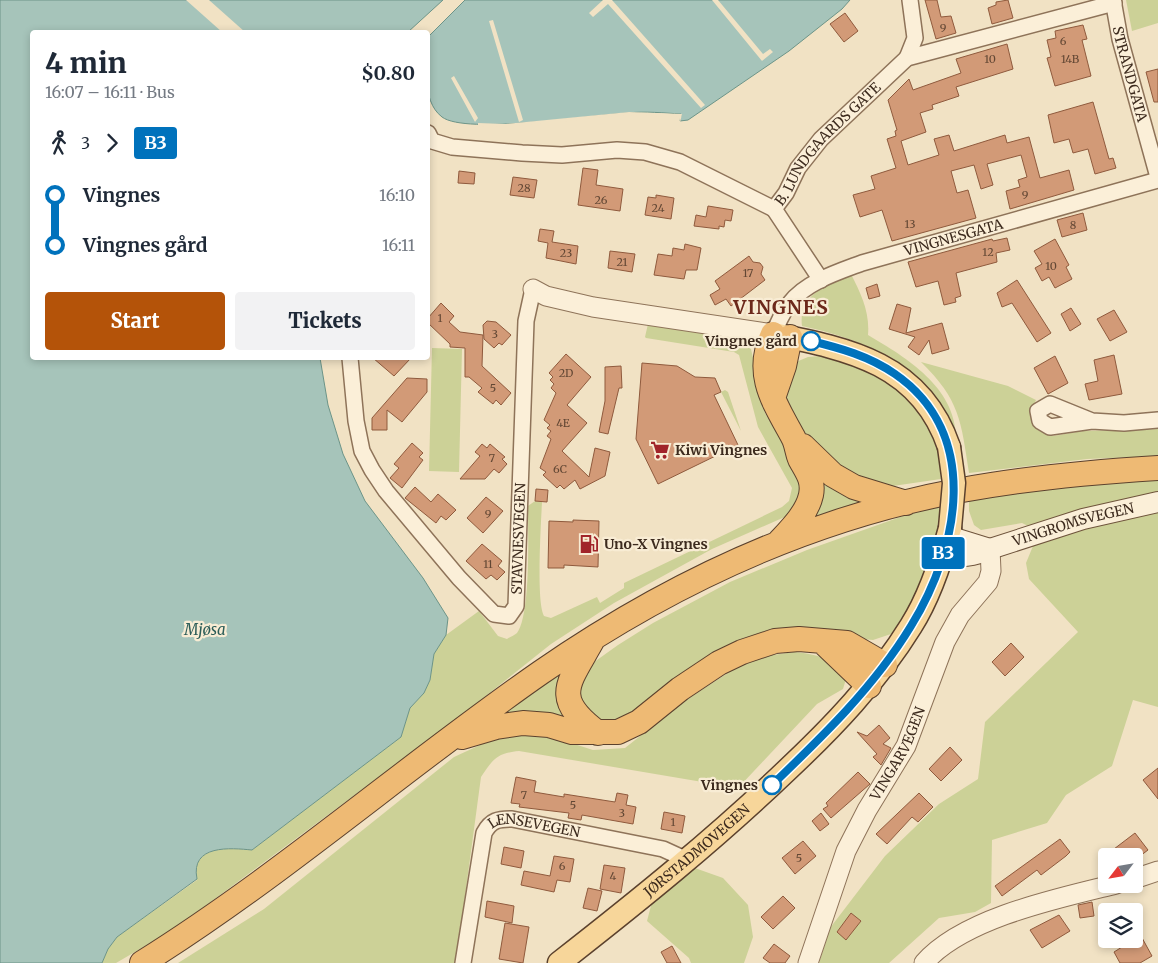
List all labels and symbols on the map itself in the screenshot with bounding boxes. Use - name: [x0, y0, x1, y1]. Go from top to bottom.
- house number: 9: [940, 21, 947, 35]
- street label: STRANDGATA: [1109, 25, 1151, 124]
- house number: 6: [1060, 34, 1067, 48]
- house number: 10: [984, 52, 996, 66]
- house number: 14B: [1061, 52, 1080, 66]
- street label: B. LUNDGAARDS GATE: [771, 78, 885, 209]
- house number: 28: [518, 181, 531, 195]
- house number: 9: [1022, 188, 1029, 202]
- house number: 26: [595, 193, 608, 207]
- house number: 24: [652, 201, 665, 215]
- street label: VINGNESGATA: [901, 215, 1005, 260]
- house number: 13: [905, 217, 915, 231]
- house number: 8: [1070, 218, 1077, 232]
- house number: 12: [982, 245, 994, 259]
- house number: 23: [560, 246, 572, 260]
- house number: 21: [616, 255, 628, 269]
- house number: 10: [1045, 259, 1057, 273]
- house number: 17: [743, 266, 753, 280]
- district label: VINGNES: [732, 295, 829, 319]
- house number: 1: [438, 311, 443, 325]
- house number: 3: [492, 327, 498, 341]
- marker: Vingnes gård: [801, 331, 821, 351]
- place label: Vingnes gård: [704, 332, 797, 350]
- house number: 2D: [559, 366, 573, 380]
- house number: 5: [490, 381, 496, 395]
- house number: 4E: [556, 416, 570, 430]
- supermarket icon: Kiwi Vingnes: [649, 439, 671, 461]
- place label: Kiwi Vingnes: [675, 441, 767, 459]
- house number: 7: [489, 451, 495, 465]
- house number: 6C: [553, 462, 567, 476]
- street label: STAVNESVEGEN: [507, 482, 529, 595]
- street label: VINGROMSVEGEN: [1009, 499, 1136, 550]
- house number: 9: [485, 507, 492, 521]
- fuel station icon: Uno-X Vingnes: [578, 533, 600, 555]
- place label: Uno-X Vingnes: [604, 535, 708, 553]
- line badge: B3: [920, 537, 966, 569]
- house number: 11: [483, 557, 493, 571]
- water label: Mjøsa: [183, 620, 226, 639]
- street label: VINGARVEGEN: [866, 704, 929, 804]
- marker: Vingnes: [762, 775, 782, 795]
- place label: Vingnes: [700, 776, 758, 794]
- house number: 7: [521, 788, 527, 802]
- house number: 5: [570, 798, 576, 812]
- street label: JØRSTADMOVEGEN: [639, 800, 754, 901]
- house number: 3: [619, 806, 625, 820]
- street label: LENSEVEGEN: [484, 810, 582, 841]
- house number: 1: [671, 815, 676, 829]
- north arrow: [1098, 848, 1142, 892]
- house number: 5: [796, 851, 802, 865]
- house number: 6: [559, 859, 566, 873]
- house number: 4: [610, 869, 617, 883]

